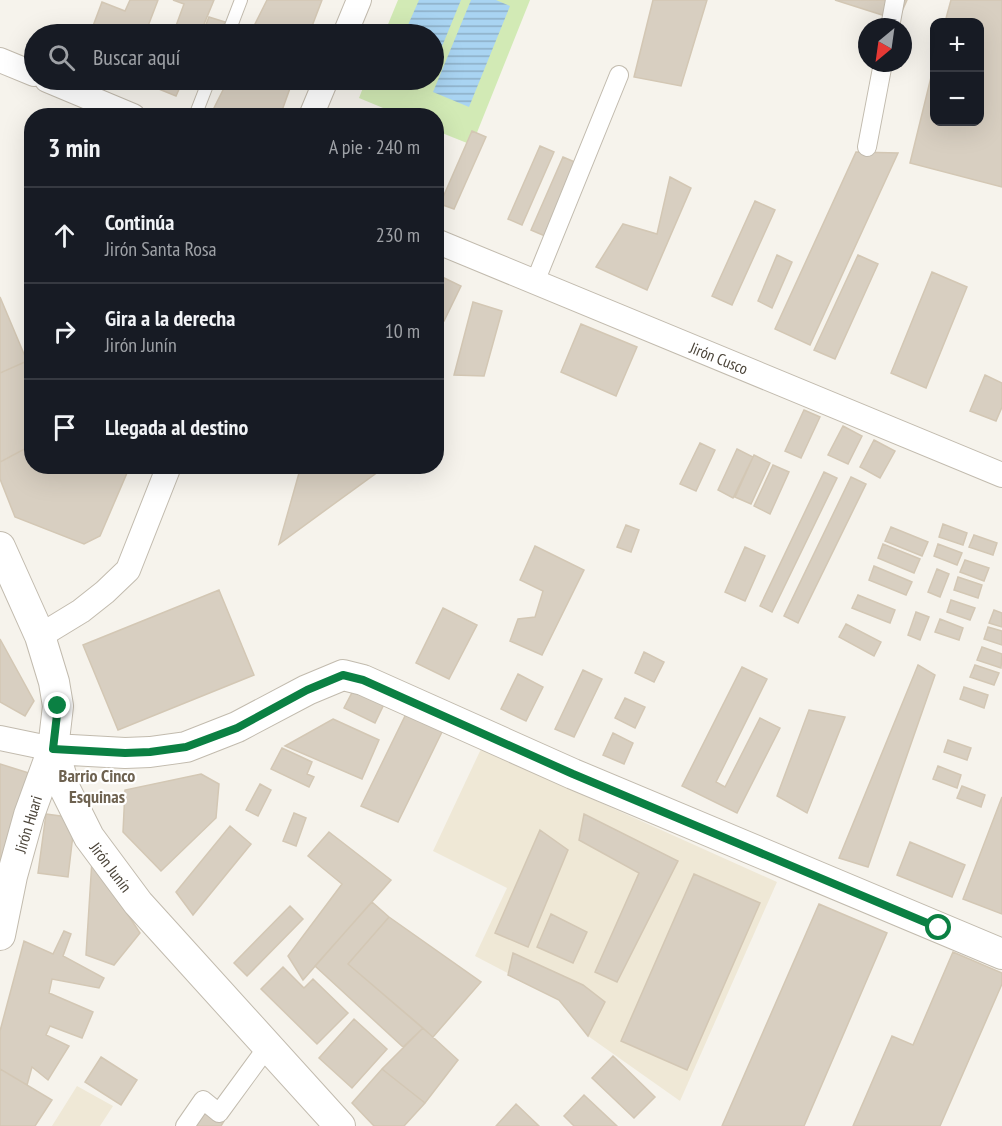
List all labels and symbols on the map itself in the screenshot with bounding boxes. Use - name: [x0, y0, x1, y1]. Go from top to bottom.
- north arrow: [858, 18, 912, 72]
- street label: Jirón Cusco: [686, 337, 751, 379]
- route end: [44, 692, 70, 718]
- district label: Barrio Cinco Esquinas: [59, 764, 135, 808]
- street label: Jirón Huari: [10, 793, 46, 856]
- street label: Jirón Junín: [85, 837, 136, 896]
- route start: [925, 914, 951, 940]

